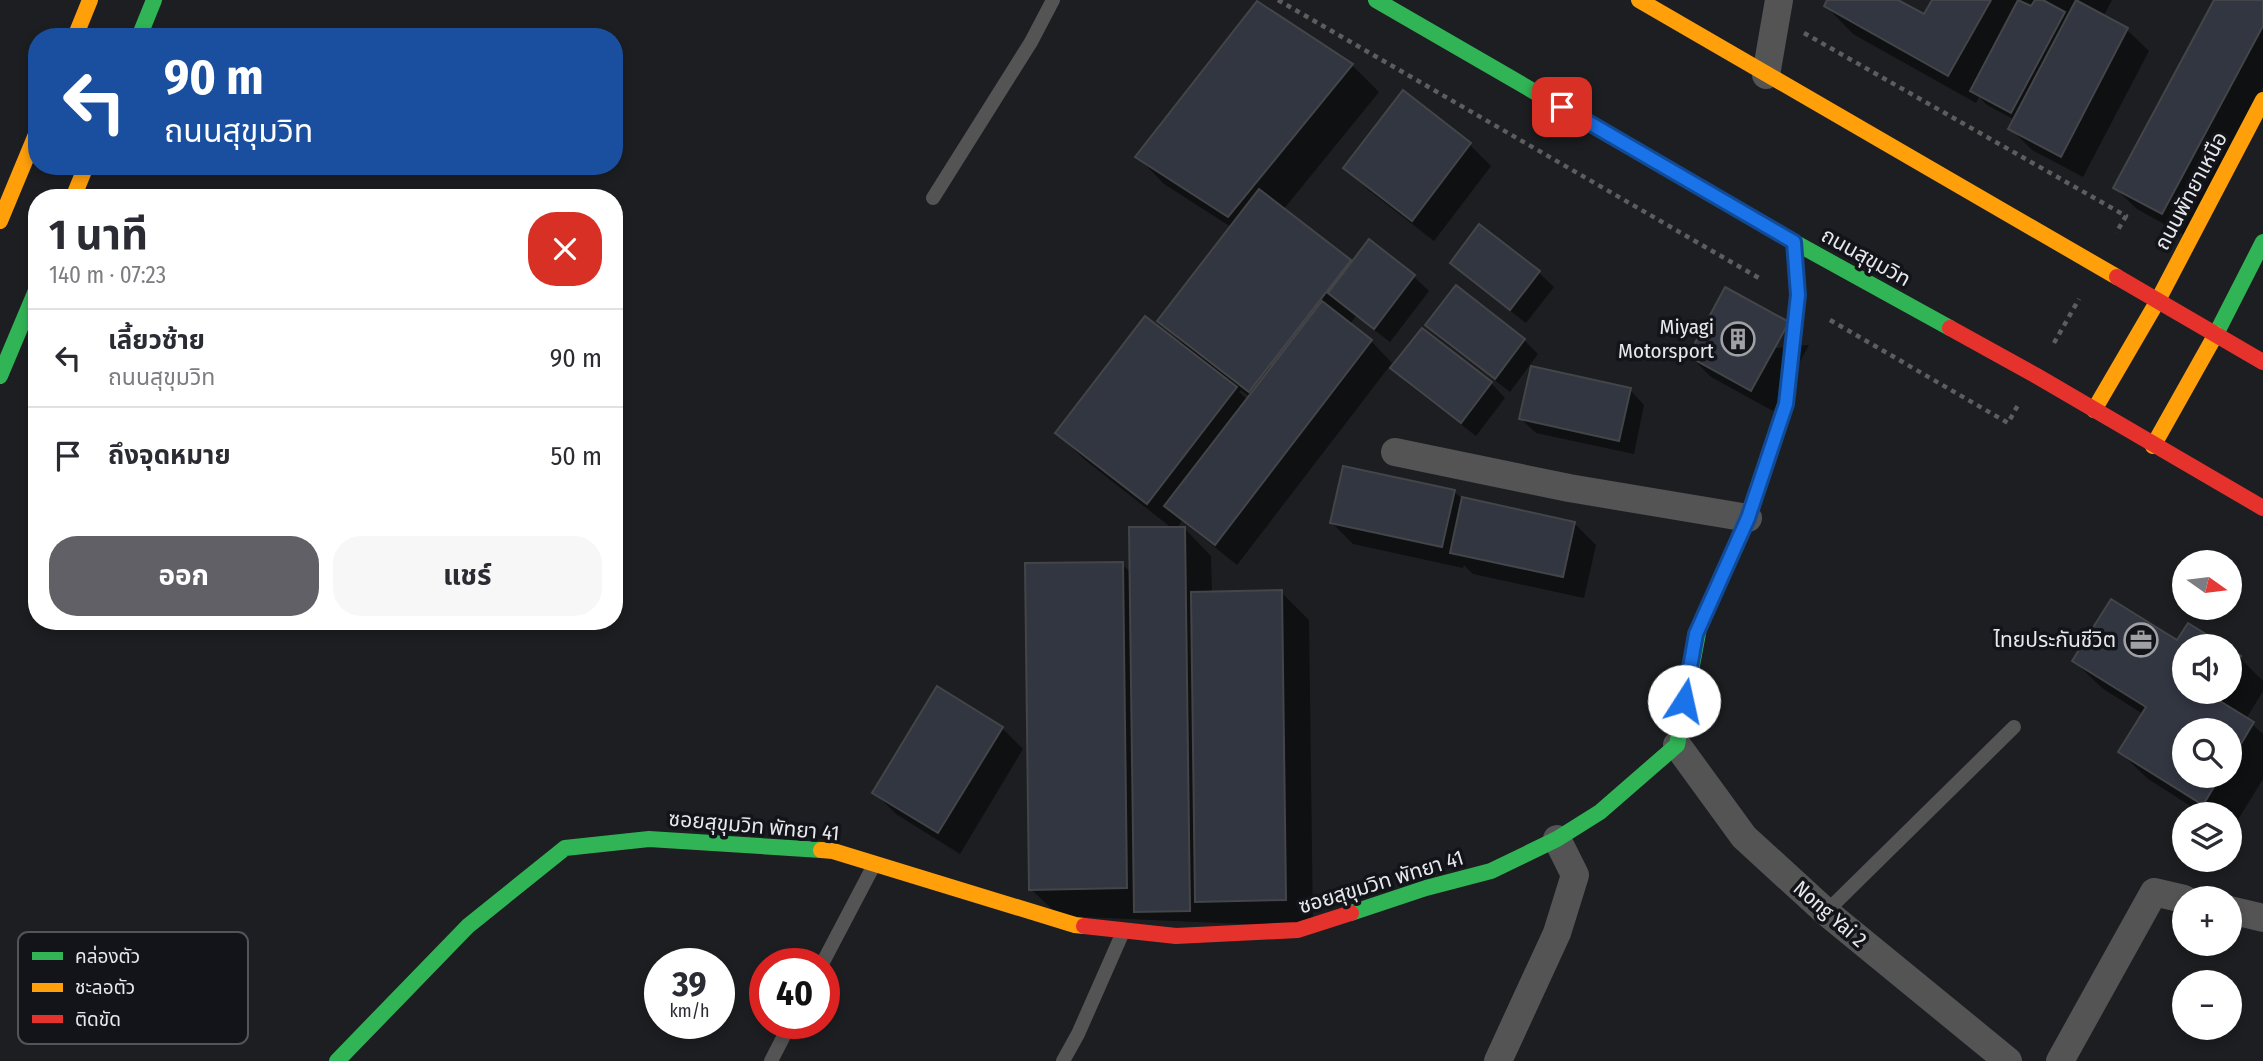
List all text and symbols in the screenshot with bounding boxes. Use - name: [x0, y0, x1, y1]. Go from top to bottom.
- text: 90 m: [164, 48, 264, 107]
- icon: left: [49, 56, 140, 147]
- pin: [1532, 77, 1592, 137]
- icon: arrive: [1543, 88, 1581, 126]
- text: ถนนสุขุมวิท: [164, 112, 313, 150]
- street label: ถนนพัทยาเหนือ: [2149, 127, 2233, 255]
- text: 1 นาที: [49, 210, 148, 260]
- button: close: [528, 212, 602, 286]
- street label: ถนนสุขุมวิท: [1817, 222, 1915, 292]
- text: 140 m · 07:23: [49, 261, 166, 289]
- place label: Miyagi Motorsport: [1618, 314, 1714, 364]
- building icon: Miyagi Motorsport: [1719, 320, 1757, 358]
- text: เลี้ยวซ้าย: [108, 325, 205, 356]
- icon: left: [49, 339, 87, 377]
- text: 90 m: [550, 343, 602, 374]
- text: ถนนสุขุมวิท: [108, 363, 215, 391]
- icon: arrive: [49, 437, 87, 475]
- text: ถึงจุดหมาย: [108, 440, 231, 471]
- text: 50 m: [550, 441, 602, 472]
- button: ออก: [49, 536, 319, 616]
- button: แชร์: [333, 536, 602, 616]
- north arrow: [2172, 550, 2242, 620]
- map controls: [2172, 550, 2242, 1040]
- office icon: ไทยประกันชีวิต: [2122, 621, 2160, 659]
- place label: ไทยประกันชีวิต: [1993, 627, 2116, 653]
- button: sound: [2172, 634, 2242, 704]
- position arrow: [1647, 664, 1721, 738]
- button: search: [2172, 718, 2242, 788]
- button: layers: [2172, 802, 2242, 872]
- street label: ซอยสุขุมวิท พัทยา 41: [668, 806, 840, 846]
- street label: ซอยสุขุมวิท พัทยา 41: [1295, 845, 1467, 919]
- street label: Nong Yai 2: [1788, 875, 1872, 953]
- button: +: [2172, 886, 2242, 956]
- legend: [18, 932, 248, 1044]
- text: คล่องตัว: [75, 945, 140, 968]
- speed limit sign: 40: [749, 948, 840, 1039]
- text: 39: [672, 963, 707, 1005]
- button: −: [2172, 970, 2242, 1040]
- text: ชะลอตัว: [75, 976, 135, 999]
- text: km/h: [669, 1000, 710, 1022]
- text: ติดขัด: [75, 1008, 121, 1031]

